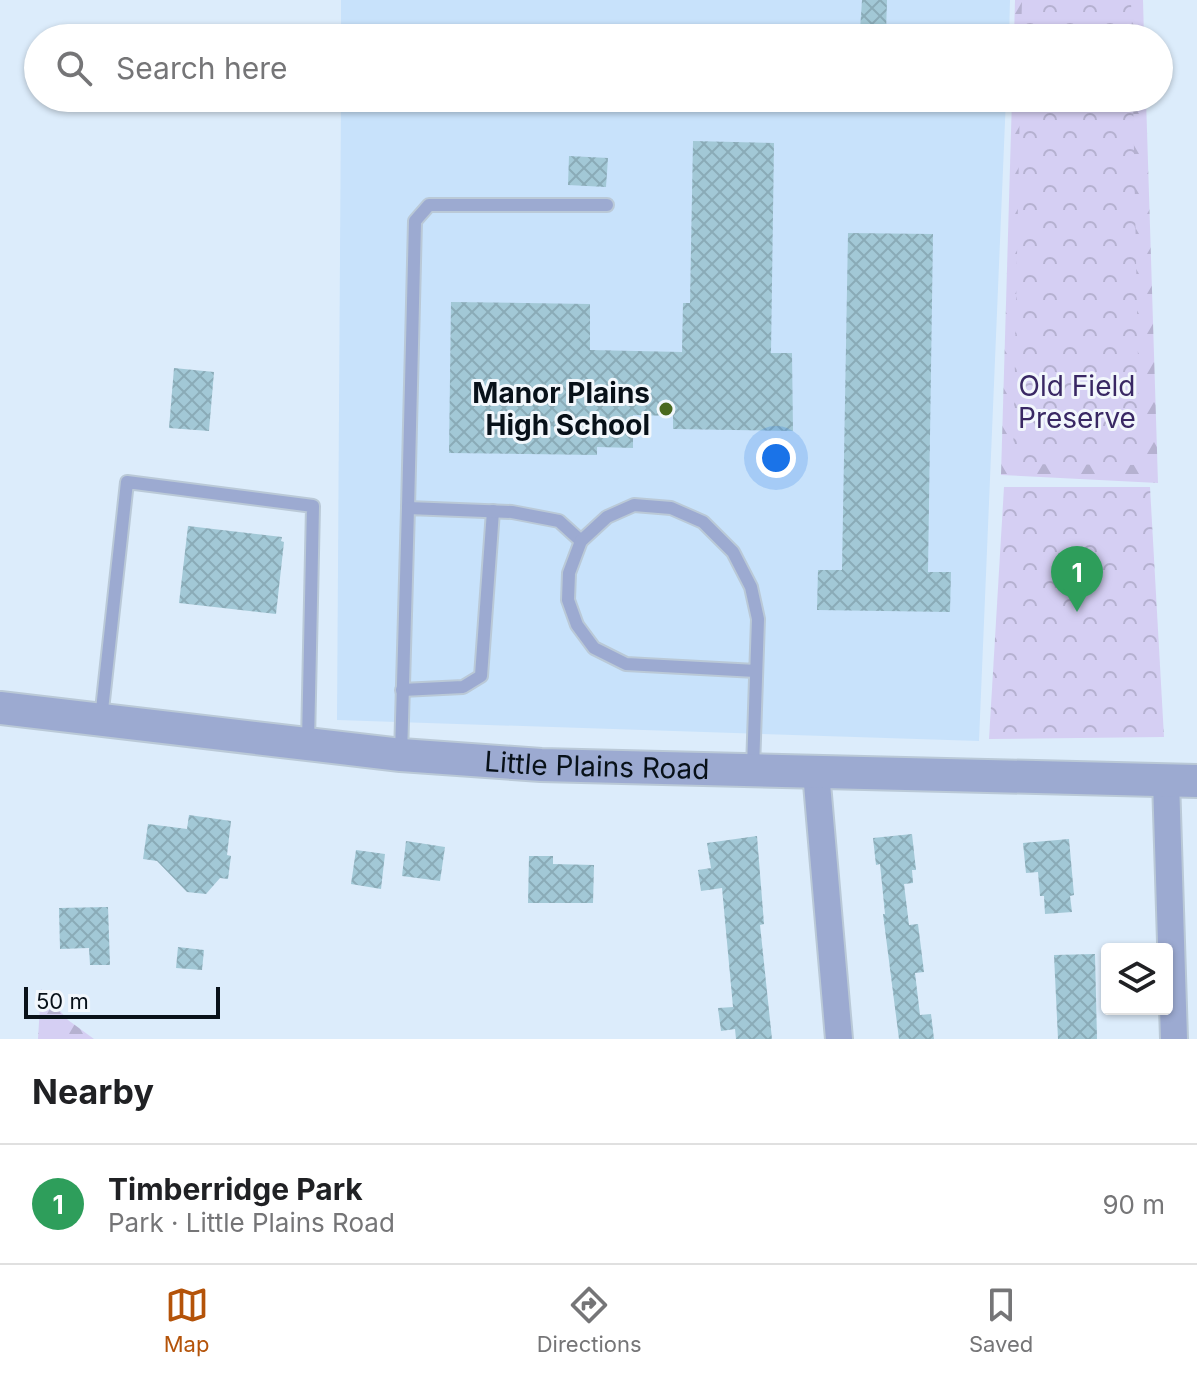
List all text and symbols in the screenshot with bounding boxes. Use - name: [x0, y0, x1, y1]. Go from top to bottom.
- search box: [24, 24, 1173, 112]
- icon: search: [52, 46, 96, 90]
- text: Search here: [116, 50, 288, 86]
- park label: Old Field Preserve: [1018, 369, 1136, 435]
- place label: Manor Plains High School: [472, 376, 650, 442]
- marker: Manor Plains High School: [657, 400, 675, 418]
- your location: [756, 438, 796, 478]
- pin: 1: [1051, 546, 1103, 612]
- street label: Little Plains Road: [483, 744, 710, 786]
- map controls: [1101, 943, 1173, 1015]
- button: layers: [1101, 943, 1173, 1015]
- scale bar: [24, 983, 220, 1019]
- text: 50 m: [36, 988, 89, 1014]
- text: Nearby: [32, 1071, 154, 1112]
- text: Timberridge Park: [108, 1171, 363, 1207]
- text: 1: [52, 1189, 64, 1220]
- text: 90 m: [1102, 1189, 1165, 1220]
- text: Park · Little Plains Road: [108, 1207, 395, 1238]
- tab: Map: [164, 1283, 209, 1357]
- tab: Directions: [537, 1283, 642, 1357]
- tab: Saved: [969, 1283, 1033, 1357]

